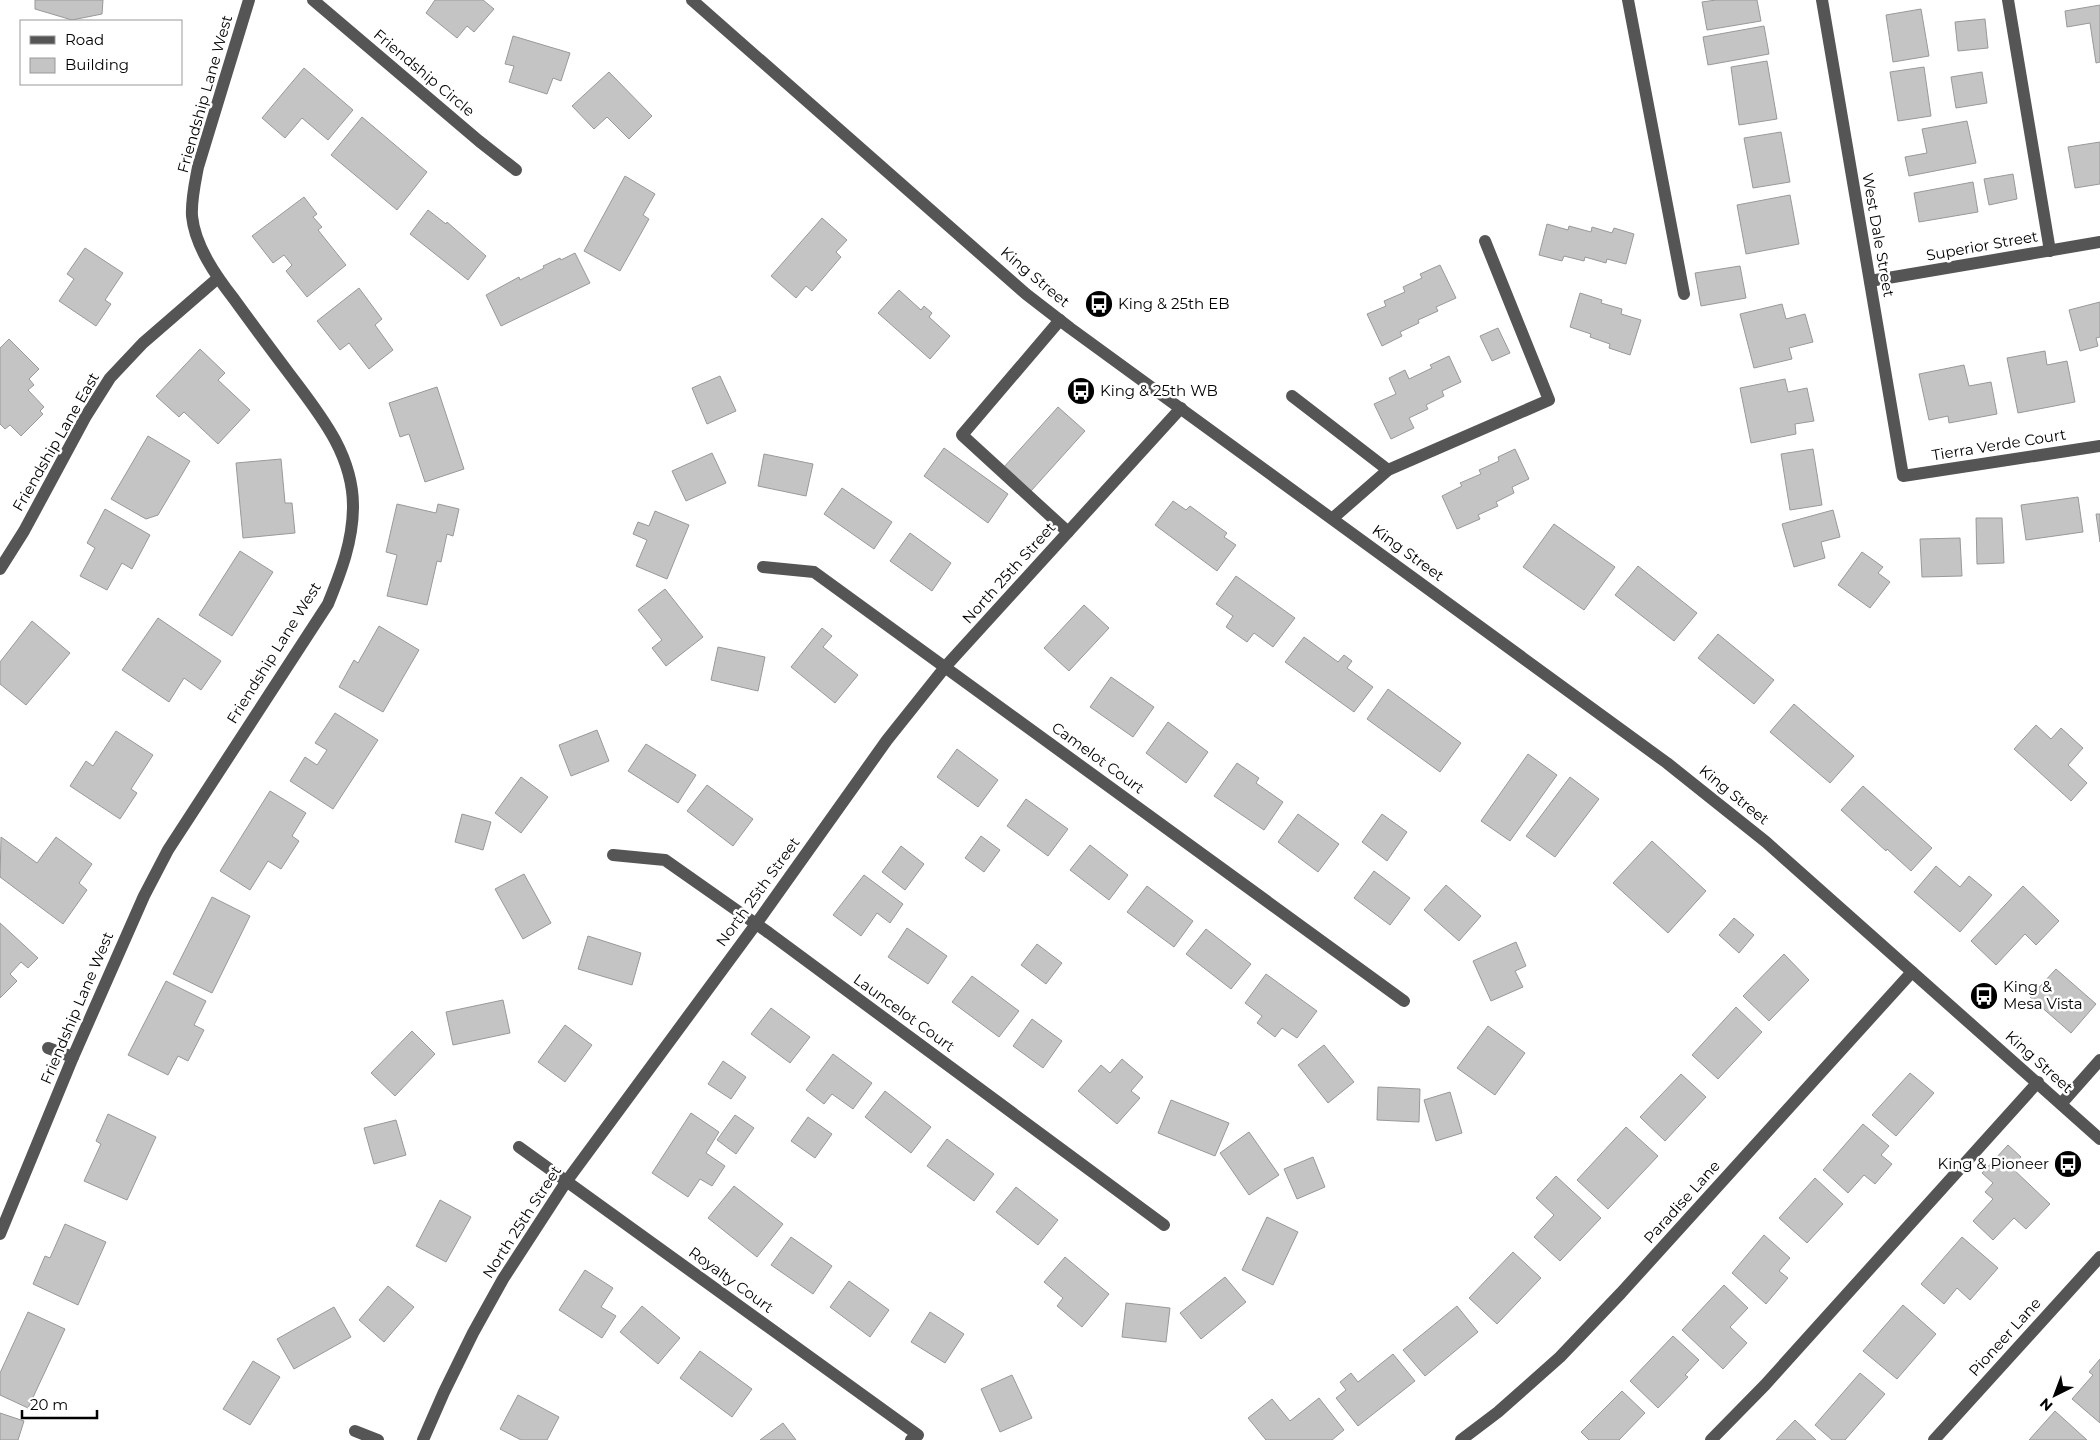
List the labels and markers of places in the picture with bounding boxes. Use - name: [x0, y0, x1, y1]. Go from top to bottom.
- bus stop icon: King & 25th EB: [1084, 289, 1114, 319]
- place label: King & 25th EB: [1118, 294, 1230, 313]
- bus stop icon: King & 25th WB: [1066, 376, 1096, 406]
- place label: King & 25th WB: [1100, 381, 1218, 400]
- place label: King & Mesa Vista: [2003, 977, 2083, 1013]
- bus stop icon: King & Mesa Vista: [1969, 981, 1999, 1011]
- bus stop icon: King & Pioneer: [2053, 1149, 2083, 1179]
- place label: King & Pioneer: [1938, 1154, 2049, 1173]

